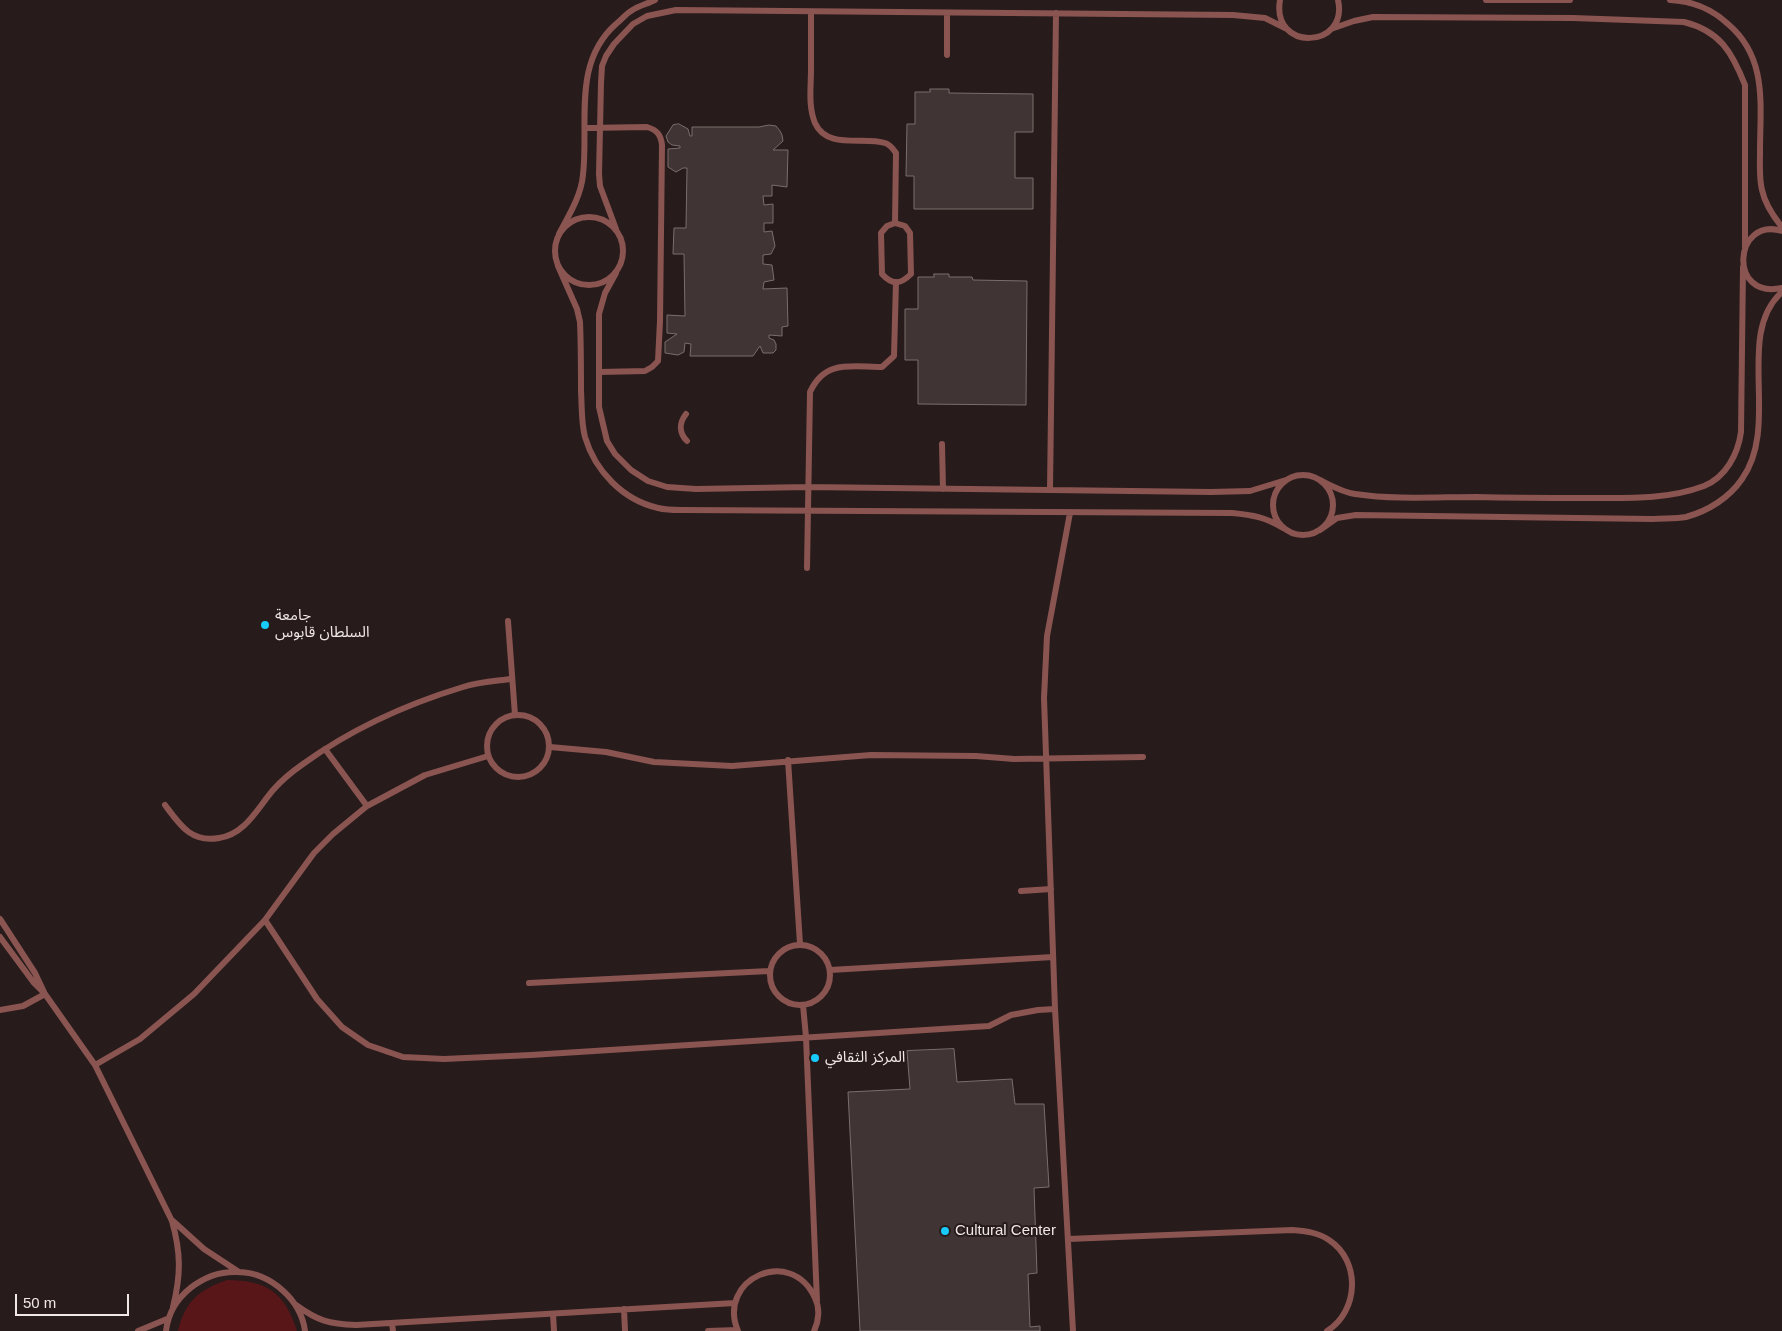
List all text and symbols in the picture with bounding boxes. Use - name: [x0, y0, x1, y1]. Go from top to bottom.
- place label: جامعة السلطان قابوس: [275, 607, 369, 642]
- marker: جامعة السلطان قابوس: [259, 619, 271, 631]
- place label: المركز الثقافي: [825, 1049, 905, 1067]
- marker: المركز الثقافي: [809, 1052, 821, 1064]
- place label: Cultural Center: [955, 1222, 1056, 1240]
- marker: Cultural Center: [939, 1225, 951, 1237]
- scale bar: [18, 1284, 131, 1316]
- text: 50 m: [23, 1294, 56, 1311]

